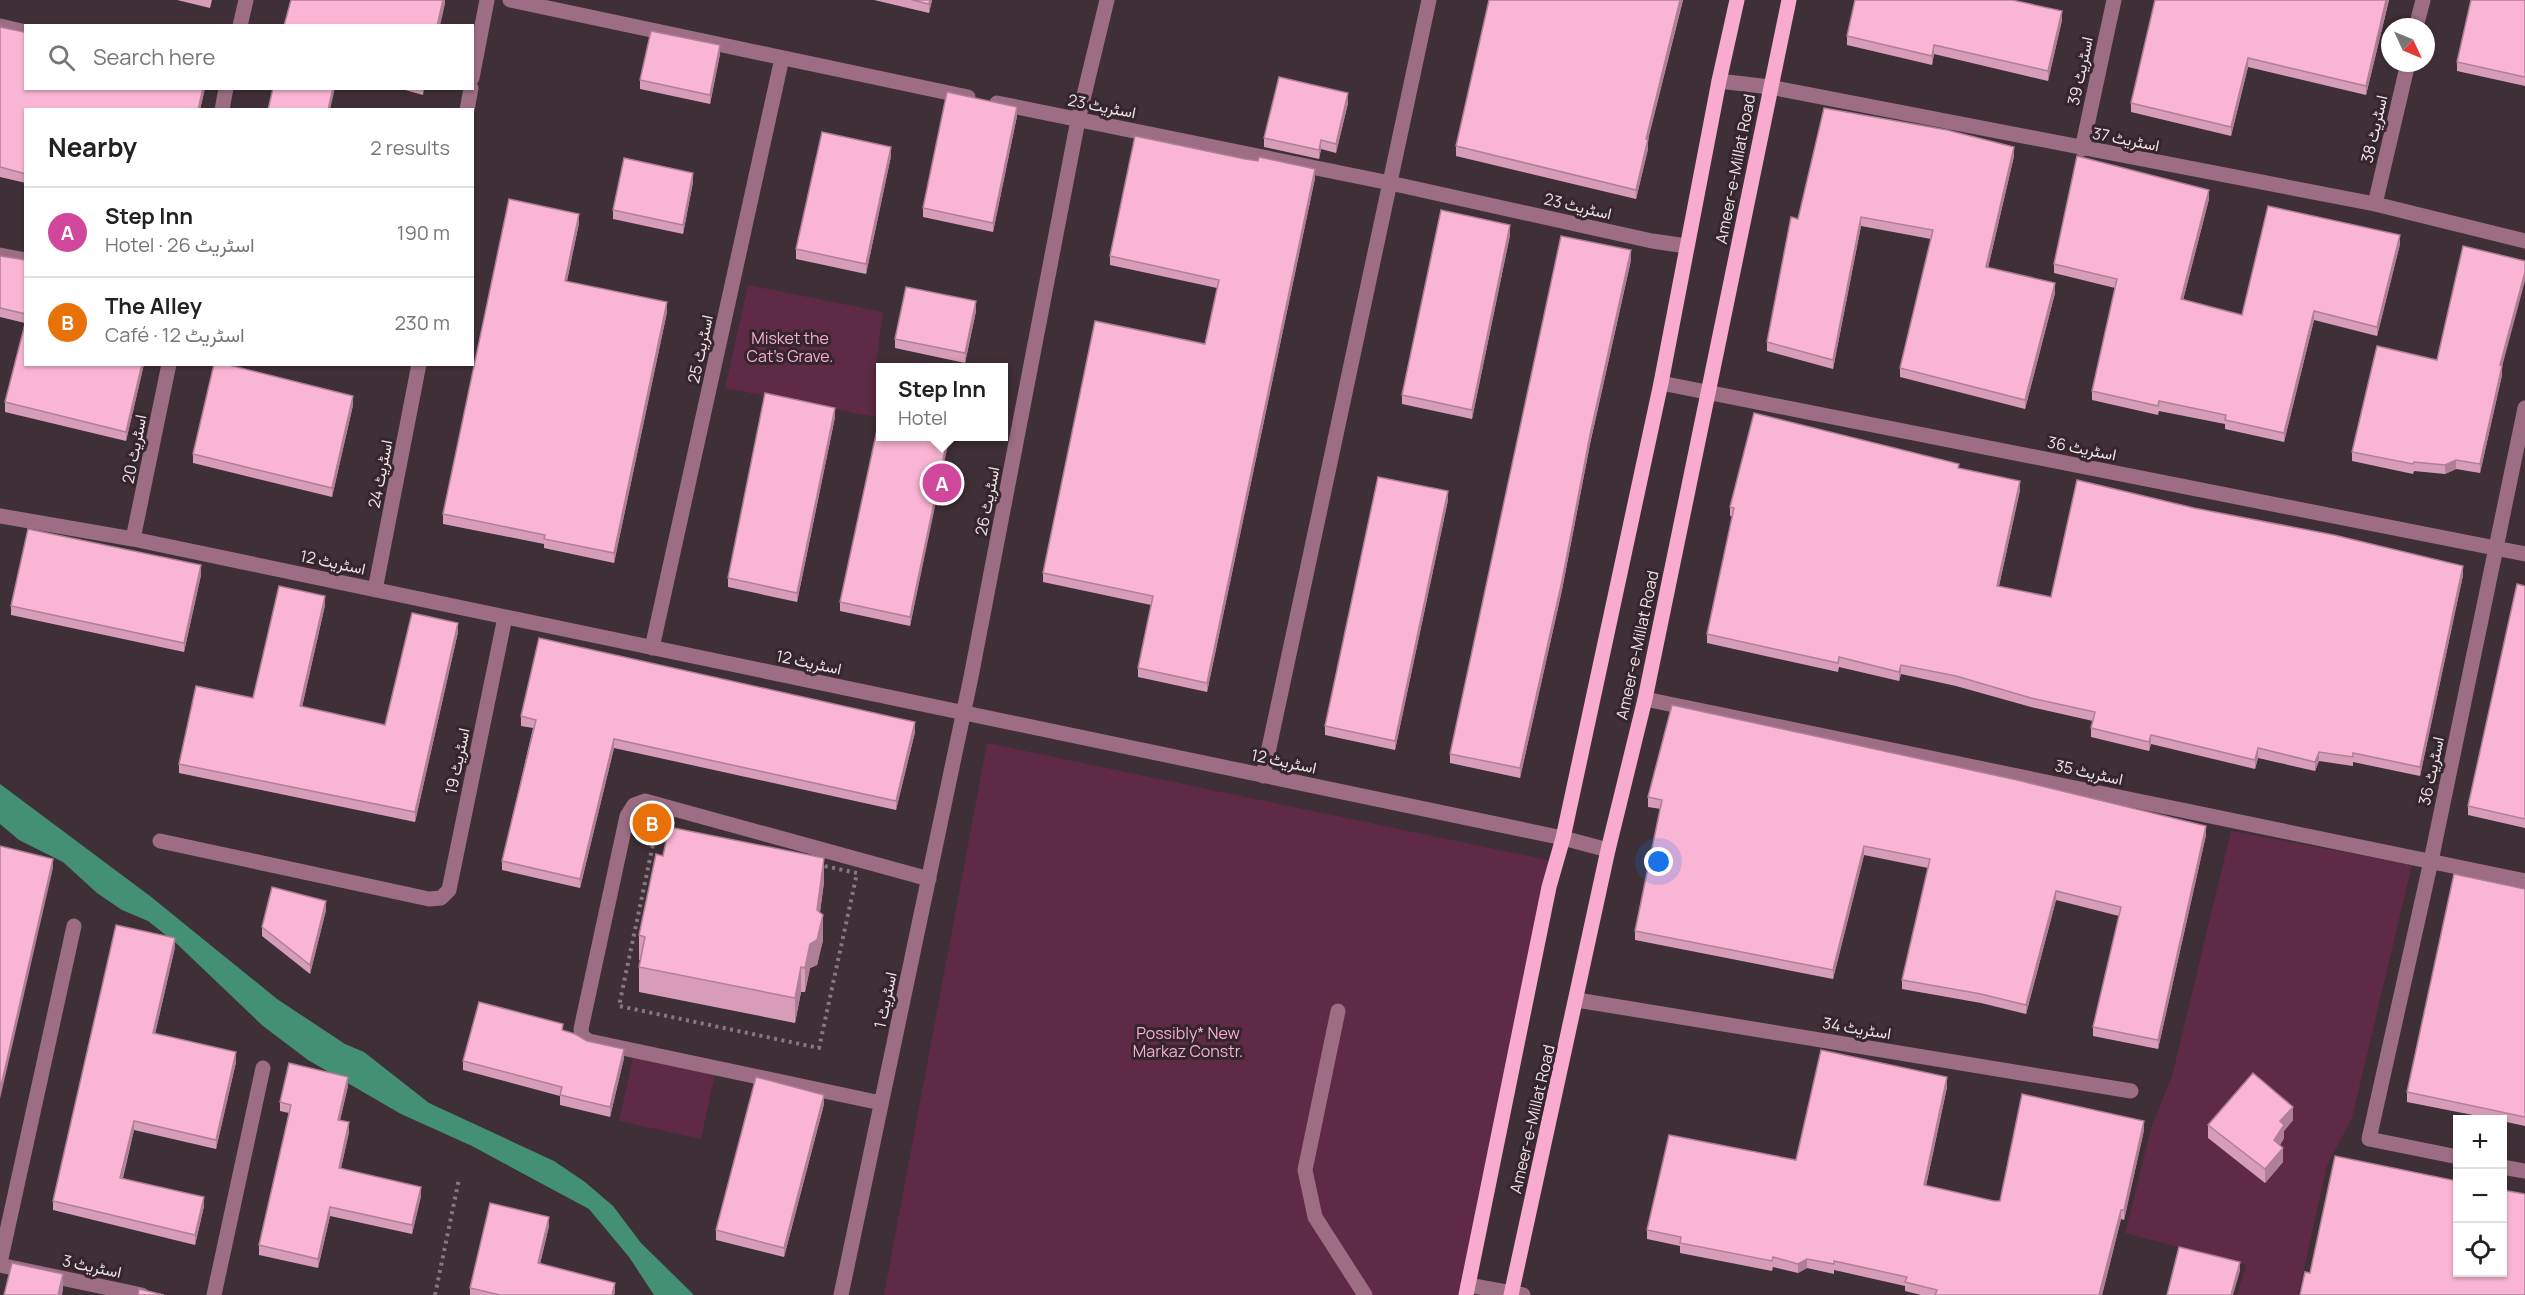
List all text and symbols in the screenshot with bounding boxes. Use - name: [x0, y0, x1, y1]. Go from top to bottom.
- north arrow: [2381, 18, 2435, 72]
- search box: [24, 24, 474, 90]
- street label: اسٹریٹ 39: [2062, 35, 2098, 107]
- icon: search: [45, 41, 78, 74]
- text: Search here: [93, 42, 215, 72]
- street label: اسٹریٹ 23: [1066, 89, 1138, 123]
- street label: Ameer-e-Millat Road: [1710, 92, 1760, 246]
- street label: اسٹریٹ 38: [2356, 93, 2392, 165]
- street label: اسٹریٹ 37: [2091, 122, 2161, 156]
- text: Nearby: [48, 129, 137, 165]
- text: 2 results: [370, 134, 450, 161]
- street label: اسٹریٹ 23: [1542, 188, 1614, 224]
- text: Step Inn: [105, 201, 193, 231]
- text: A: [61, 219, 74, 246]
- text: 190 m: [397, 219, 450, 246]
- text: Hotel · اسٹریٹ 26: [105, 231, 255, 258]
- text: The Alley: [105, 291, 202, 321]
- text: B: [61, 309, 74, 336]
- text: 230 m: [394, 309, 450, 336]
- street label: اسٹریٹ 25: [682, 313, 718, 385]
- text: Café · اسٹریٹ 12: [105, 321, 245, 348]
- park label: Misket the Cat's Grave.: [747, 327, 833, 367]
- popup: [876, 363, 1008, 441]
- text: Step Inn: [898, 374, 986, 404]
- text: Hotel: [898, 404, 948, 431]
- street label: اسٹریٹ 20: [117, 413, 151, 485]
- street label: اسٹریٹ 36: [2046, 431, 2118, 465]
- street label: اسٹریٹ 24: [363, 438, 397, 510]
- pin: A: [922, 460, 962, 506]
- street label: اسٹریٹ 26: [970, 465, 1004, 537]
- street label: اسٹریٹ 12: [298, 544, 368, 580]
- street label: Ameer-e-Millat Road: [1610, 568, 1664, 722]
- street label: اسٹریٹ 12: [774, 644, 844, 680]
- street label: اسٹریٹ 19: [439, 726, 475, 796]
- street label: اسٹریٹ 36: [2413, 735, 2449, 807]
- street label: اسٹریٹ 12: [1249, 743, 1319, 779]
- street label: اسٹریٹ 35: [2053, 754, 2125, 790]
- pin: B: [632, 800, 672, 846]
- your location: [1644, 847, 1673, 876]
- street label: اسٹریٹ 1: [868, 970, 902, 1030]
- street label: اسٹریٹ 34: [1821, 1012, 1893, 1044]
- park label: Possibly* New Markaz Constr.: [1133, 1022, 1243, 1062]
- street label: Ameer-e-Millat Road: [1504, 1042, 1560, 1196]
- map controls: [2453, 1115, 2507, 1277]
- button: +: [2453, 1115, 2507, 1169]
- button: −: [2453, 1169, 2507, 1223]
- button: locate: [2453, 1223, 2507, 1277]
- street label: اسٹریٹ 3: [60, 1249, 124, 1283]

